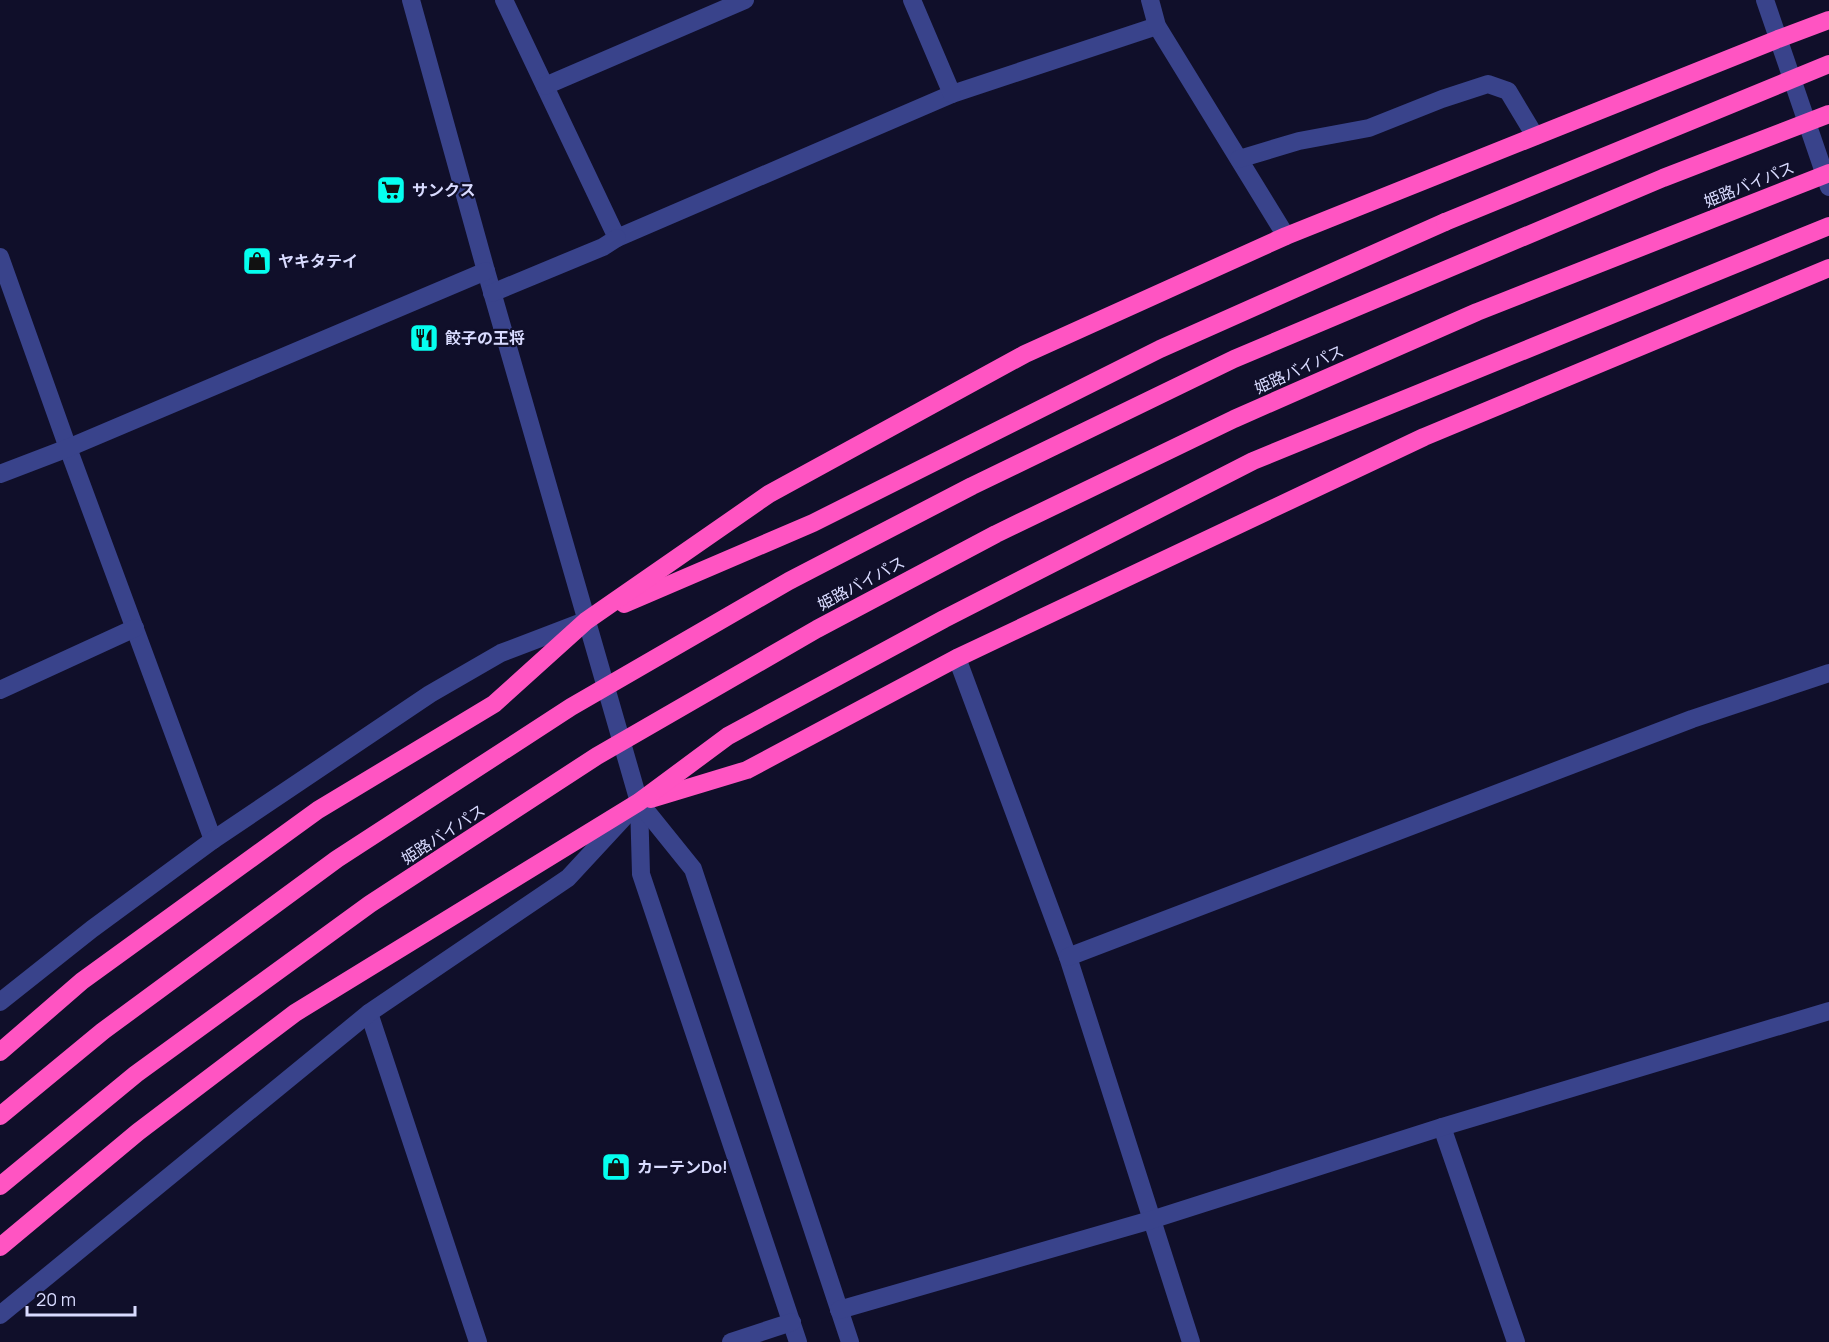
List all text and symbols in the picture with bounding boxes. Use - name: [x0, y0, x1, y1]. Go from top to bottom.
- street label: 姫路バイパス: [1701, 156, 1797, 212]
- supermarket icon: サンクス: [375, 174, 407, 206]
- place label: サンクス: [412, 179, 476, 201]
- shop icon: ヤキタテイ: [241, 245, 273, 277]
- place label: ヤキタテイ: [278, 250, 358, 272]
- restaurant icon: 餃子の王将: [408, 322, 440, 354]
- place label: 餃子の王将: [445, 327, 525, 349]
- street label: 姫路バイパス: [1251, 339, 1347, 399]
- street label: 姫路バイパス: [814, 551, 908, 615]
- street label: 姫路バイパス: [397, 799, 489, 869]
- shop icon: カーテンDo!: [600, 1151, 632, 1183]
- place label: カーテンDo!: [637, 1156, 728, 1178]
- scale bar: [27, 1279, 135, 1317]
- text: 20 m: [36, 1287, 76, 1311]

